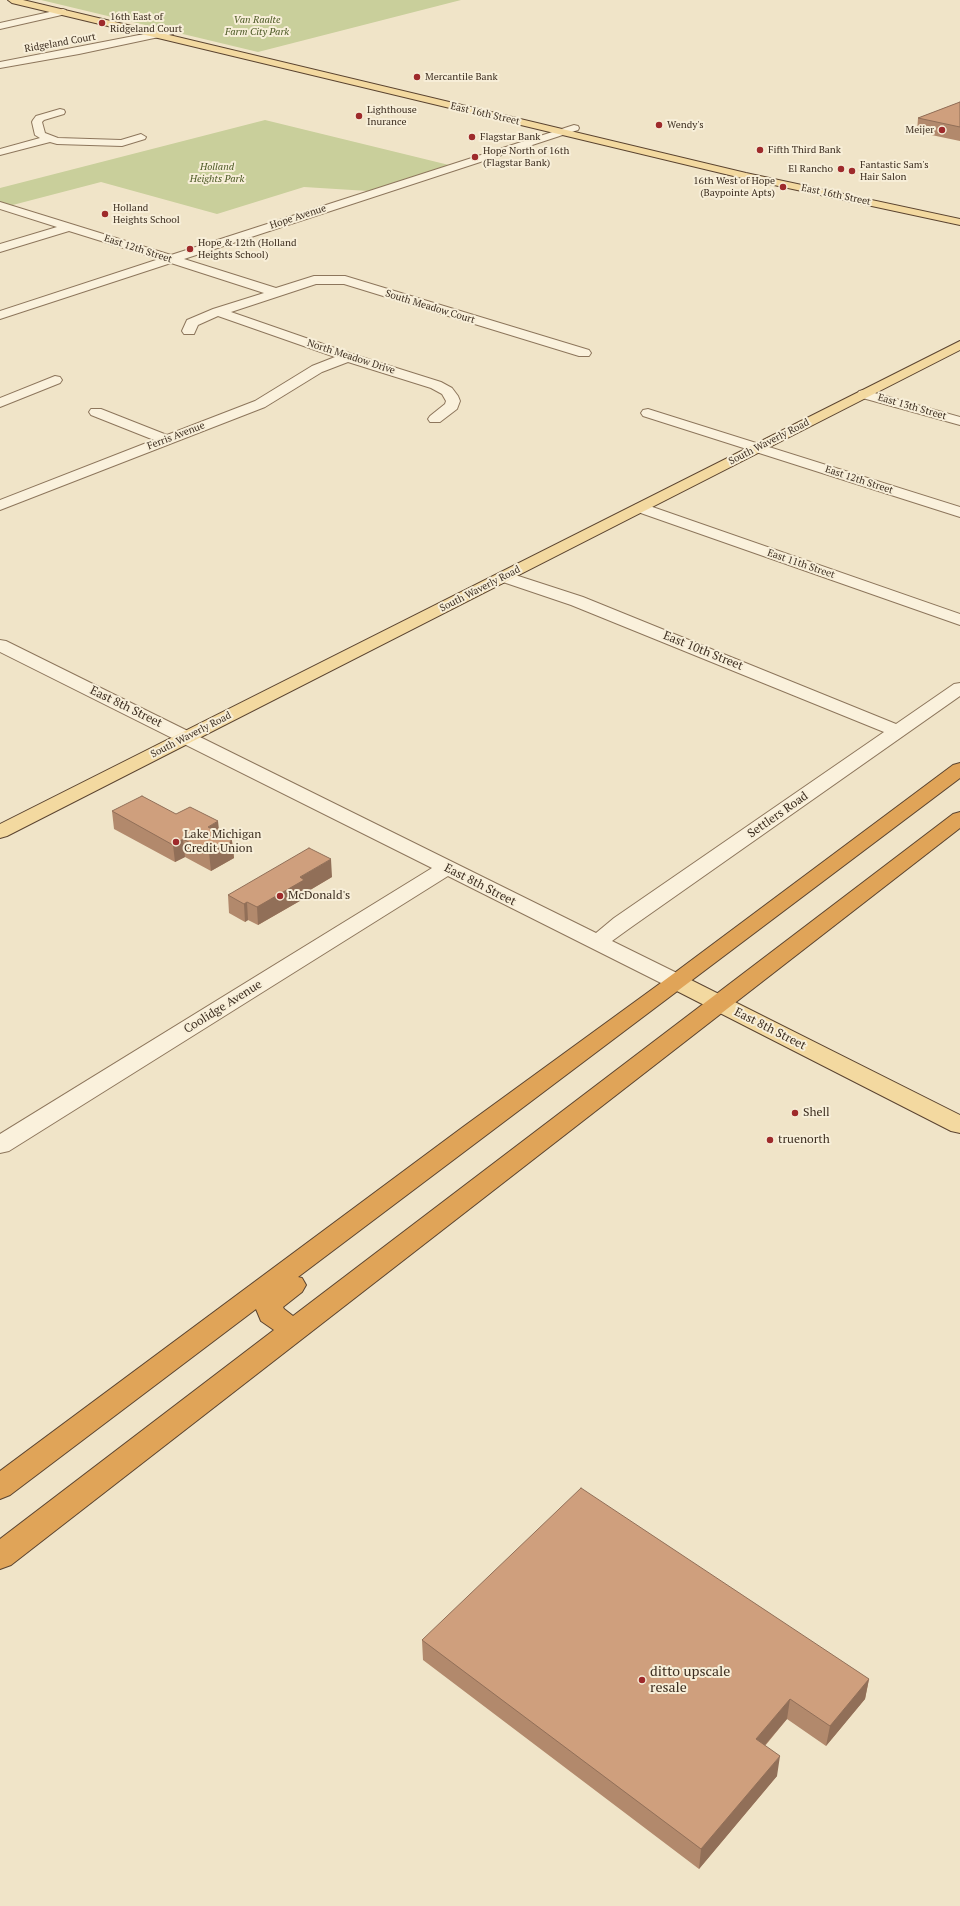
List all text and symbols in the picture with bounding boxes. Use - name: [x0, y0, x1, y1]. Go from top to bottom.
- place label: 16th East of Ridgeland Court: [110, 11, 182, 34]
- park label: Van Raalte Farm City Park: [225, 14, 289, 38]
- marker: 16th East of Ridgeland Court: [97, 18, 107, 28]
- street label: Ridgeland Court: [23, 31, 97, 55]
- place label: Mercantile Bank: [425, 71, 498, 83]
- marker: Mercantile Bank: [412, 72, 422, 82]
- street label: East 16th Street: [449, 100, 521, 128]
- place label: Lighthouse Inurance: [367, 104, 417, 128]
- marker: Lighthouse Inurance: [354, 111, 364, 121]
- place label: Wendy's: [667, 119, 704, 131]
- marker: Wendy's: [654, 120, 664, 130]
- place label: Meijer: [906, 124, 934, 136]
- marker: Meijer: [937, 125, 947, 135]
- place label: Flagstar Bank: [480, 131, 540, 143]
- marker: Flagstar Bank: [467, 132, 477, 142]
- place label: Fifth Third Bank: [768, 144, 841, 156]
- place label: Hope North of 16th (Flagstar Bank): [483, 145, 569, 168]
- marker: Fifth Third Bank: [755, 145, 765, 155]
- marker: Hope North of 16th (Flagstar Bank): [470, 152, 480, 162]
- place label: Fantastic Sam's Hair Salon: [860, 159, 929, 182]
- park label: Holland Heights Park: [190, 161, 244, 184]
- place label: El Rancho: [788, 163, 833, 175]
- marker: El Rancho: [836, 164, 846, 174]
- marker: Fantastic Sam's Hair Salon: [847, 166, 857, 176]
- place label: 16th West of Hope (Baypointe Apts): [693, 175, 775, 198]
- marker: 16th West of Hope (Baypointe Apts): [778, 182, 788, 192]
- street label: East 16th Street: [800, 182, 872, 208]
- place label: Holland Heights School: [113, 202, 180, 226]
- street label: Hope Avenue: [268, 202, 328, 232]
- marker: Holland Heights School: [100, 209, 110, 219]
- street label: East 12th Street: [103, 232, 173, 266]
- place label: Hope & 12th (Holland Heights School): [198, 237, 297, 260]
- marker: Hope & 12th (Holland Heights School): [185, 244, 195, 254]
- street label: South Meadow Court: [384, 288, 476, 326]
- street label: North Meadow Drive: [305, 337, 397, 377]
- street label: East 13th Street: [876, 391, 948, 423]
- street label: South Waverly Road: [727, 416, 811, 468]
- street label: Ferris Avenue: [146, 420, 206, 452]
- street label: East 12th Street: [824, 463, 894, 497]
- street label: East 11th Street: [766, 547, 836, 581]
- street label: South Waverly Road: [438, 563, 522, 615]
- street label: East 10th Street: [661, 628, 745, 674]
- street label: East 8th Street: [88, 683, 164, 731]
- street label: South Waverly Road: [149, 709, 233, 761]
- street label: Settlers Road: [745, 789, 811, 841]
- place label: Lake Michigan Credit Union: [184, 828, 261, 856]
- marker: Lake Michigan Credit Union: [171, 837, 181, 847]
- street label: East 8th Street: [442, 861, 518, 909]
- place label: McDonald's: [288, 889, 350, 903]
- marker: McDonald's: [275, 891, 285, 901]
- street label: Coolidge Avenue: [181, 977, 265, 1037]
- street label: East 8th Street: [732, 1005, 808, 1053]
- place label: Shell: [803, 1106, 830, 1120]
- marker: Shell: [790, 1108, 800, 1118]
- place label: truenorth: [778, 1133, 830, 1147]
- marker: truenorth: [765, 1135, 775, 1145]
- place label: ditto upscale resale: [650, 1664, 730, 1696]
- marker: ditto upscale resale: [637, 1675, 647, 1685]

